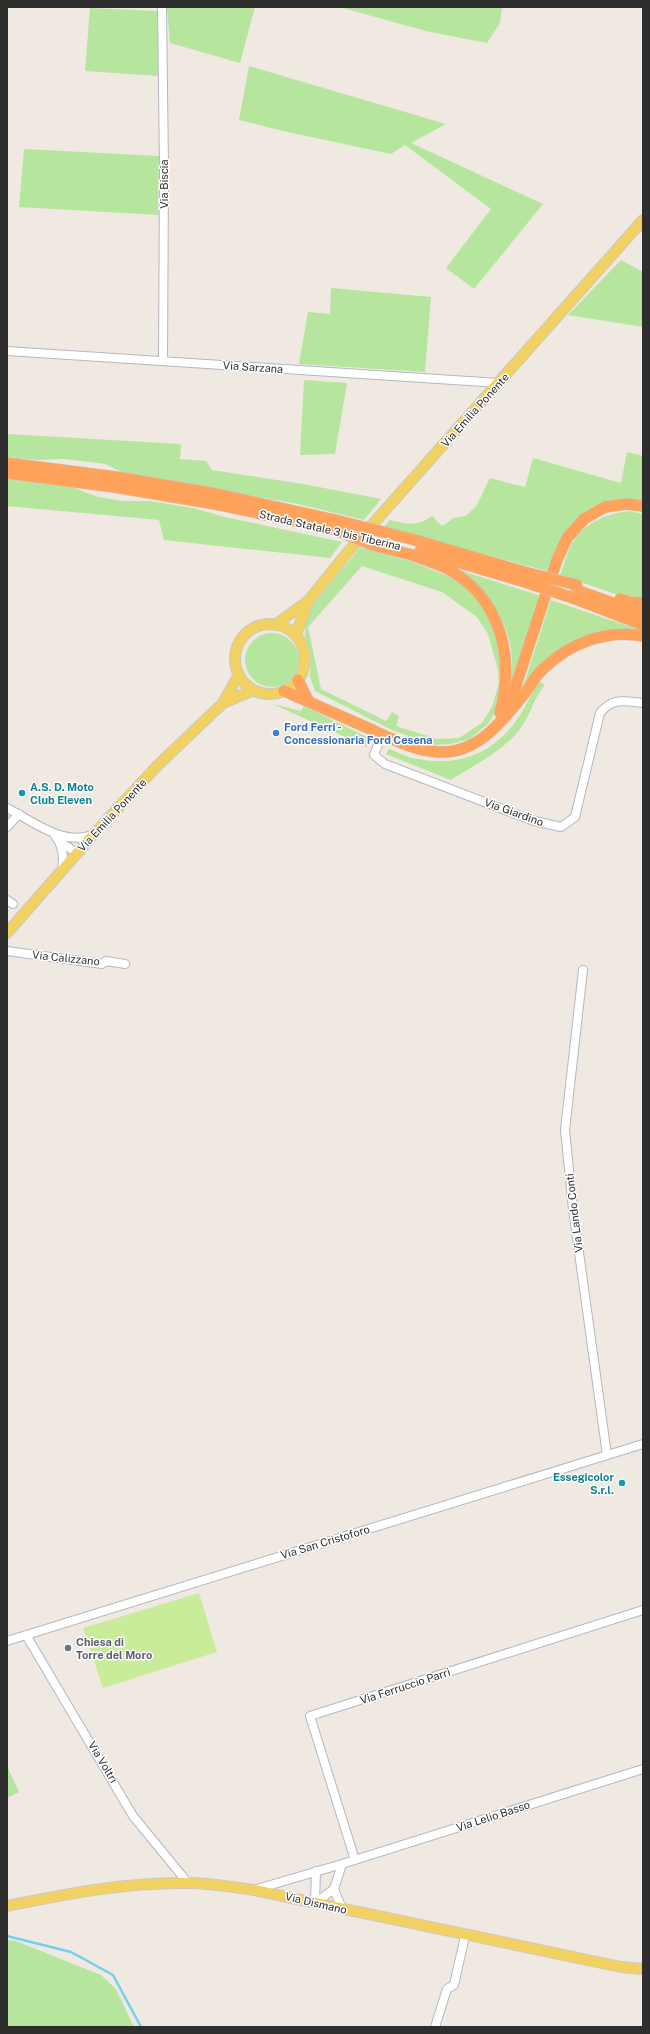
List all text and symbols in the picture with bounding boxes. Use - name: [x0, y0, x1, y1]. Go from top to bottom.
- street label: Via Biscia: [158, 159, 170, 209]
- street label: Via Sarzana: [222, 359, 284, 375]
- street label: Via Emilia Ponente: [439, 371, 511, 449]
- street label: Strada Statale 3 bis Tiberina: [258, 508, 402, 552]
- place label: Ford Ferri - Concessionaria Ford Cesena: [284, 721, 432, 746]
- marker: Ford Ferri - Concessionaria Ford Cesena: [271, 728, 281, 738]
- street label: Via Emilia Ponente: [75, 776, 149, 854]
- place label: A.S. D. Moto Club Eleven: [30, 781, 94, 806]
- marker: A.S. D. Moto Club Eleven: [17, 788, 27, 798]
- street label: Via Giardino: [483, 796, 545, 828]
- street label: Via Calizzano: [32, 948, 100, 968]
- street label: Via Lando Conti: [563, 1173, 585, 1253]
- place label: Essegicolor S.r.l.: [553, 1471, 614, 1496]
- marker: Essegicolor S.r.l.: [617, 1478, 627, 1488]
- street label: Via San Cristoforo: [279, 1523, 371, 1561]
- place label: Chiesa di Torre del Moro: [76, 1636, 152, 1661]
- marker: Chiesa di Torre del Moro: [63, 1643, 73, 1653]
- street label: Via Ferruccio Parri: [358, 1666, 452, 1706]
- street label: Via Voltri: [86, 1739, 120, 1785]
- street label: Via Lelio Basso: [455, 1798, 531, 1834]
- street label: Via Dismano: [284, 1890, 348, 1916]

